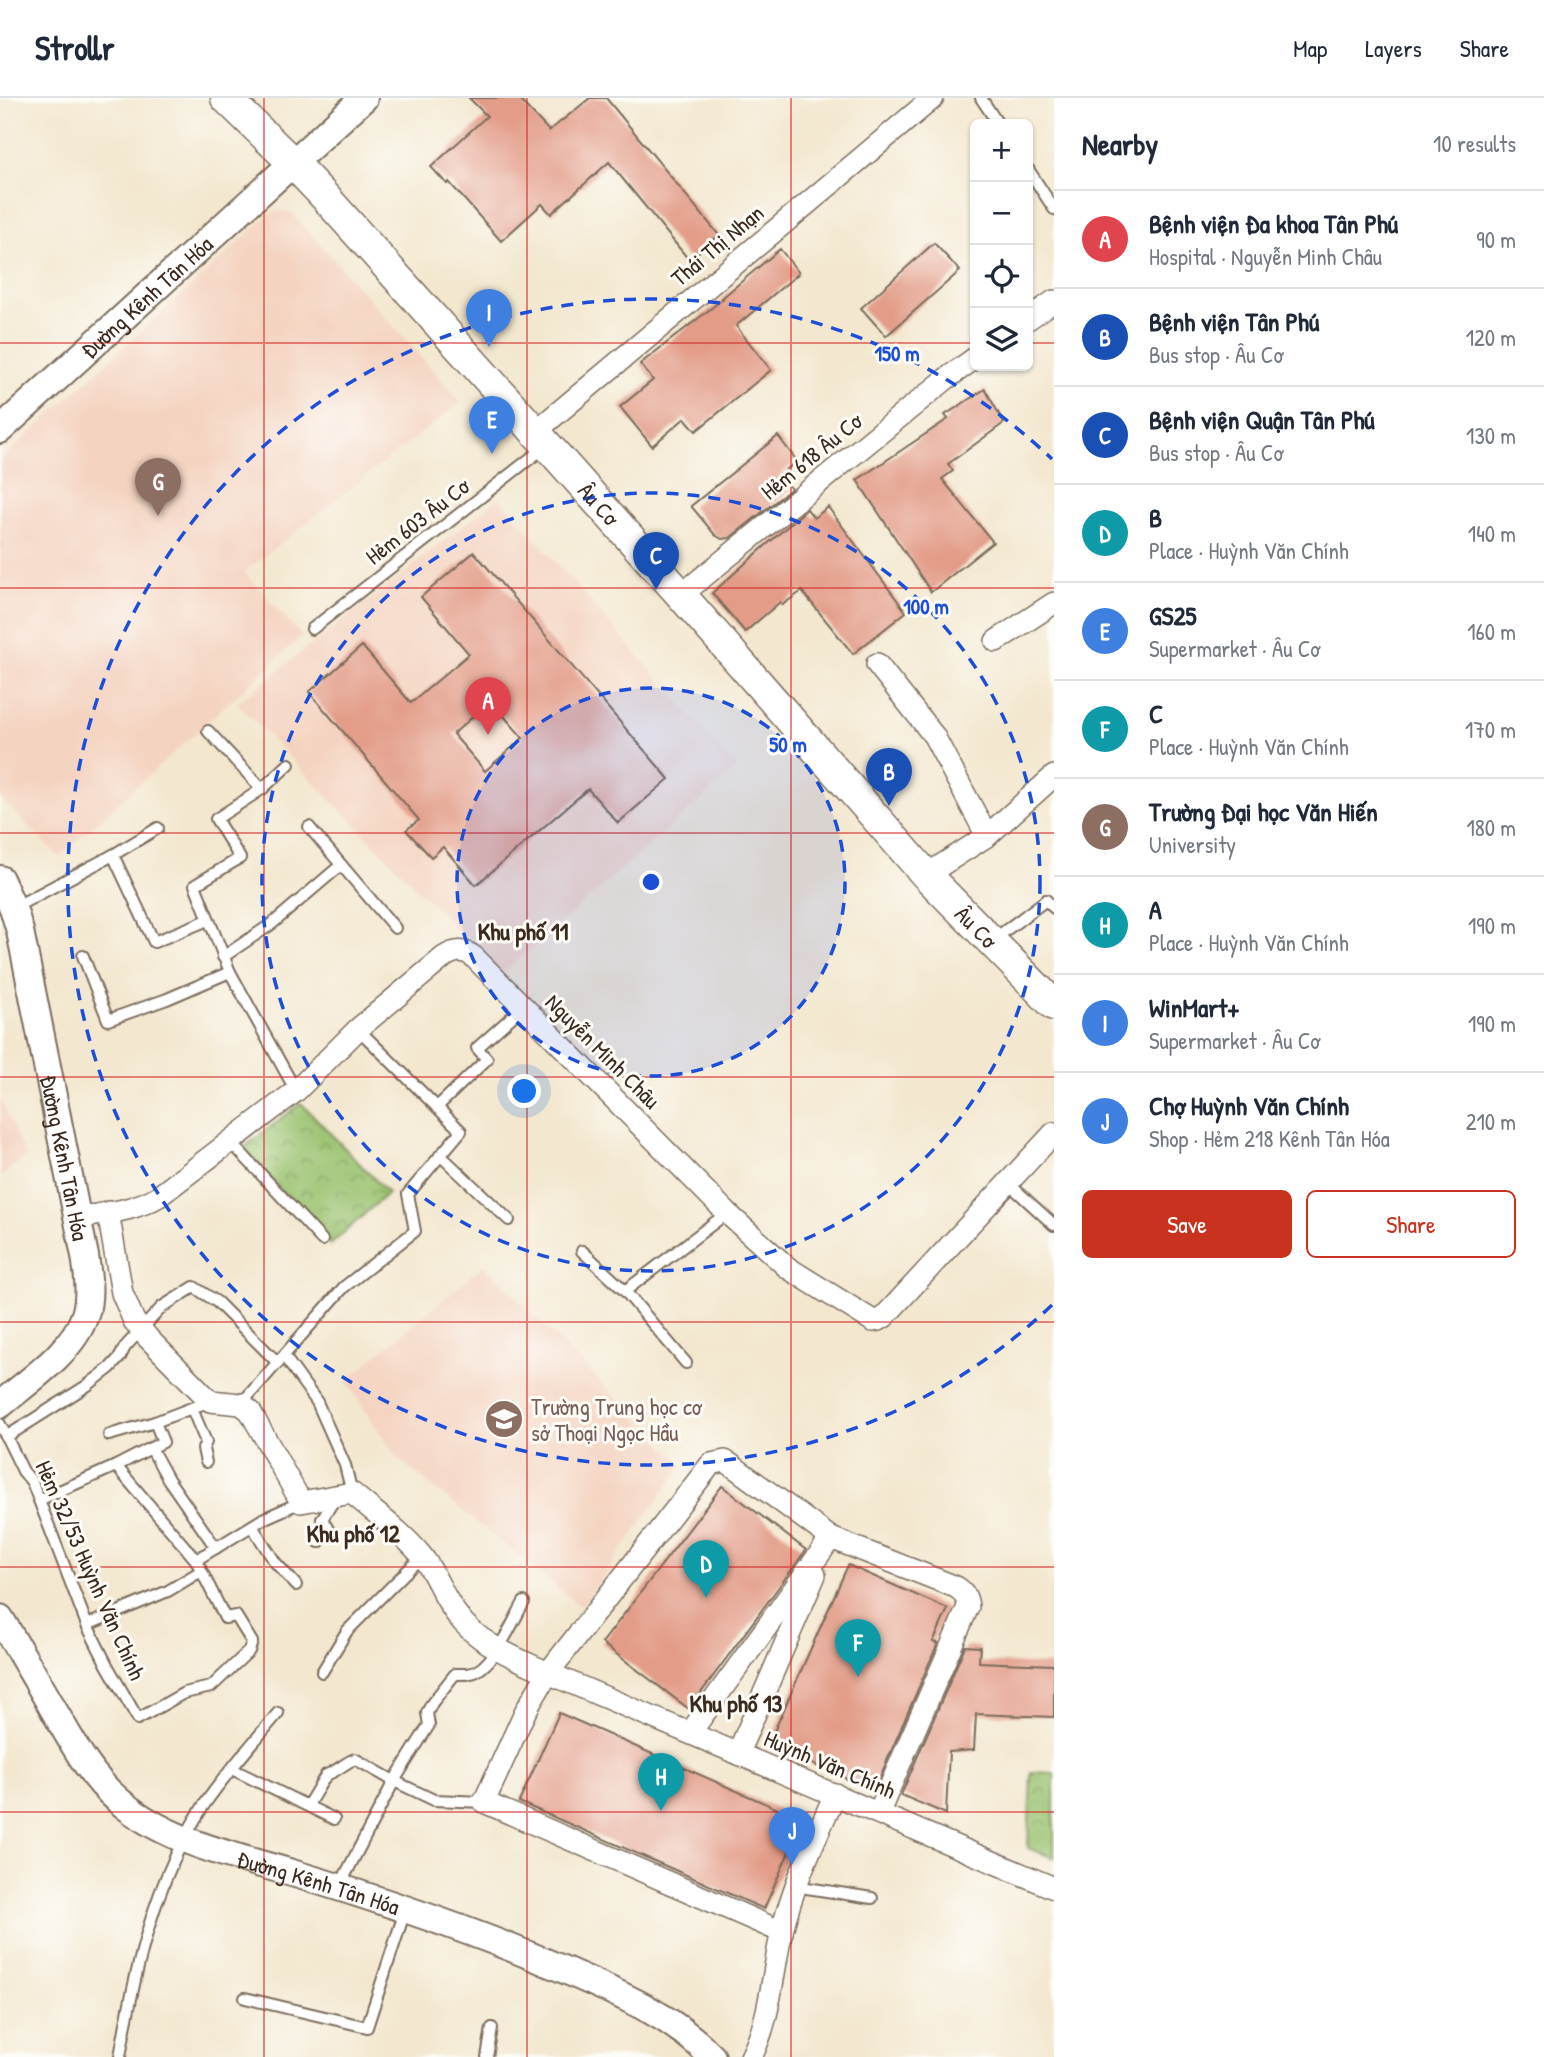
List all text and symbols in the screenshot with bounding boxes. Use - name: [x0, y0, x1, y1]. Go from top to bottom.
- text: Strollr: [35, 26, 114, 70]
- text: Map: [1293, 32, 1327, 64]
- text: Layers: [1365, 32, 1422, 64]
- text: Share: [1460, 32, 1509, 64]
- map controls: [970, 119, 1033, 371]
- button: +: [970, 119, 1033, 182]
- text: Nearby: [1082, 124, 1158, 164]
- text: 10 results: [1433, 128, 1516, 159]
- button: −: [970, 182, 1033, 245]
- street label: Thái Thị Nhạn: [664, 197, 770, 293]
- text: Bệnh viện Đa khoa Tân Phú: [1149, 206, 1398, 241]
- text: A: [1099, 224, 1111, 255]
- text: 90 m: [1476, 224, 1516, 255]
- street label: Đường Kênh Tân Hóa: [74, 228, 219, 365]
- text: Hospital · Nguyễn Minh Châu: [1149, 241, 1382, 272]
- button: locate: [970, 245, 1033, 308]
- pin: I: [466, 289, 512, 347]
- text: Bệnh viện Tân Phú: [1149, 304, 1319, 339]
- button: layers: [970, 308, 1033, 371]
- text: B: [1099, 322, 1111, 353]
- text: 120 m: [1466, 322, 1516, 353]
- text: 150 m: [874, 339, 920, 368]
- text: Bus stop · Âu Cơ: [1149, 339, 1283, 370]
- pin: E: [469, 396, 515, 454]
- text: Bệnh viện Quận Tân Phú: [1149, 402, 1375, 437]
- street label: Hẻm 618 Âu Cơ: [754, 405, 869, 506]
- text: C: [1099, 420, 1111, 451]
- text: 130 m: [1466, 420, 1516, 451]
- text: Bus stop · Âu Cơ: [1149, 437, 1283, 468]
- pin: G: [135, 458, 181, 516]
- street label: Hẻm 603 Âu Cơ: [359, 470, 477, 571]
- street label: Âu Cơ: [572, 475, 628, 533]
- text: B: [1149, 500, 1162, 535]
- text: D: [1100, 518, 1110, 549]
- text: 140 m: [1468, 518, 1516, 549]
- pin: C: [633, 532, 679, 590]
- text: Place · Huỳnh Văn Chính: [1149, 535, 1349, 566]
- text: 100 m: [903, 592, 949, 621]
- text: GS25: [1149, 598, 1197, 633]
- text: E: [1100, 616, 1110, 647]
- text: 160 m: [1467, 616, 1516, 647]
- text: Supermarket · Âu Cơ: [1149, 633, 1320, 664]
- pin: A: [465, 677, 511, 735]
- text: C: [1149, 696, 1163, 731]
- text: F: [1101, 714, 1109, 745]
- text: 170 m: [1465, 714, 1516, 745]
- text: 50 m: [769, 730, 807, 759]
- text: Place · Huỳnh Văn Chính: [1149, 731, 1349, 762]
- pin: B: [866, 748, 912, 806]
- text: Trường Đại học Văn Hiến: [1149, 794, 1378, 829]
- text: G: [1099, 812, 1111, 843]
- text: 180 m: [1466, 812, 1516, 843]
- text: University: [1149, 829, 1236, 860]
- centre of rings: [639, 870, 663, 894]
- text: A: [1149, 892, 1162, 927]
- street label: Âu Cơ: [949, 898, 1005, 955]
- text: H: [1100, 910, 1110, 941]
- text: 190 m: [1468, 910, 1516, 941]
- district label: Khu phố 11: [478, 915, 569, 948]
- text: Place · Huỳnh Văn Chính: [1149, 927, 1349, 958]
- street label: Nguyễn Minh Châu: [539, 987, 667, 1115]
- text: WinMart+: [1149, 990, 1240, 1025]
- text: I: [1102, 1008, 1108, 1039]
- text: 190 m: [1468, 1008, 1516, 1039]
- text: Supermarket · Âu Cơ: [1149, 1025, 1320, 1056]
- street label: Đường Kênh Tân Hóa: [34, 1072, 97, 1243]
- your location: [507, 1074, 541, 1108]
- text: Chợ Huỳnh Văn Chính: [1149, 1088, 1349, 1123]
- text: J: [1101, 1106, 1109, 1137]
- text: 210 m: [1466, 1106, 1516, 1137]
- text: Shop · Hẻm 218 Kênh Tân Hóa: [1149, 1123, 1390, 1154]
- button: Save: [1082, 1190, 1292, 1258]
- button: Share: [1306, 1190, 1516, 1258]
- place label: Trường Trung học cơ sở Thoại Ngọc Hầu: [531, 1391, 703, 1448]
- school or university icon: Trường Trung học cơ sở Thoại Ngọc Hầu: [483, 1398, 525, 1440]
- street label: Hẻm 32/53 Huỳnh Văn Chính: [29, 1455, 154, 1685]
- district label: Khu phố 12: [306, 1517, 400, 1550]
- pin: D: [683, 1540, 729, 1598]
- pin: F: [835, 1619, 881, 1677]
- district label: Khu phố 13: [690, 1687, 783, 1720]
- street label: Huỳnh Văn Chính: [759, 1722, 901, 1806]
- pin: H: [638, 1753, 684, 1811]
- pin: J: [769, 1807, 815, 1865]
- street label: Đường Kênh Tân Hóa: [234, 1843, 404, 1922]

